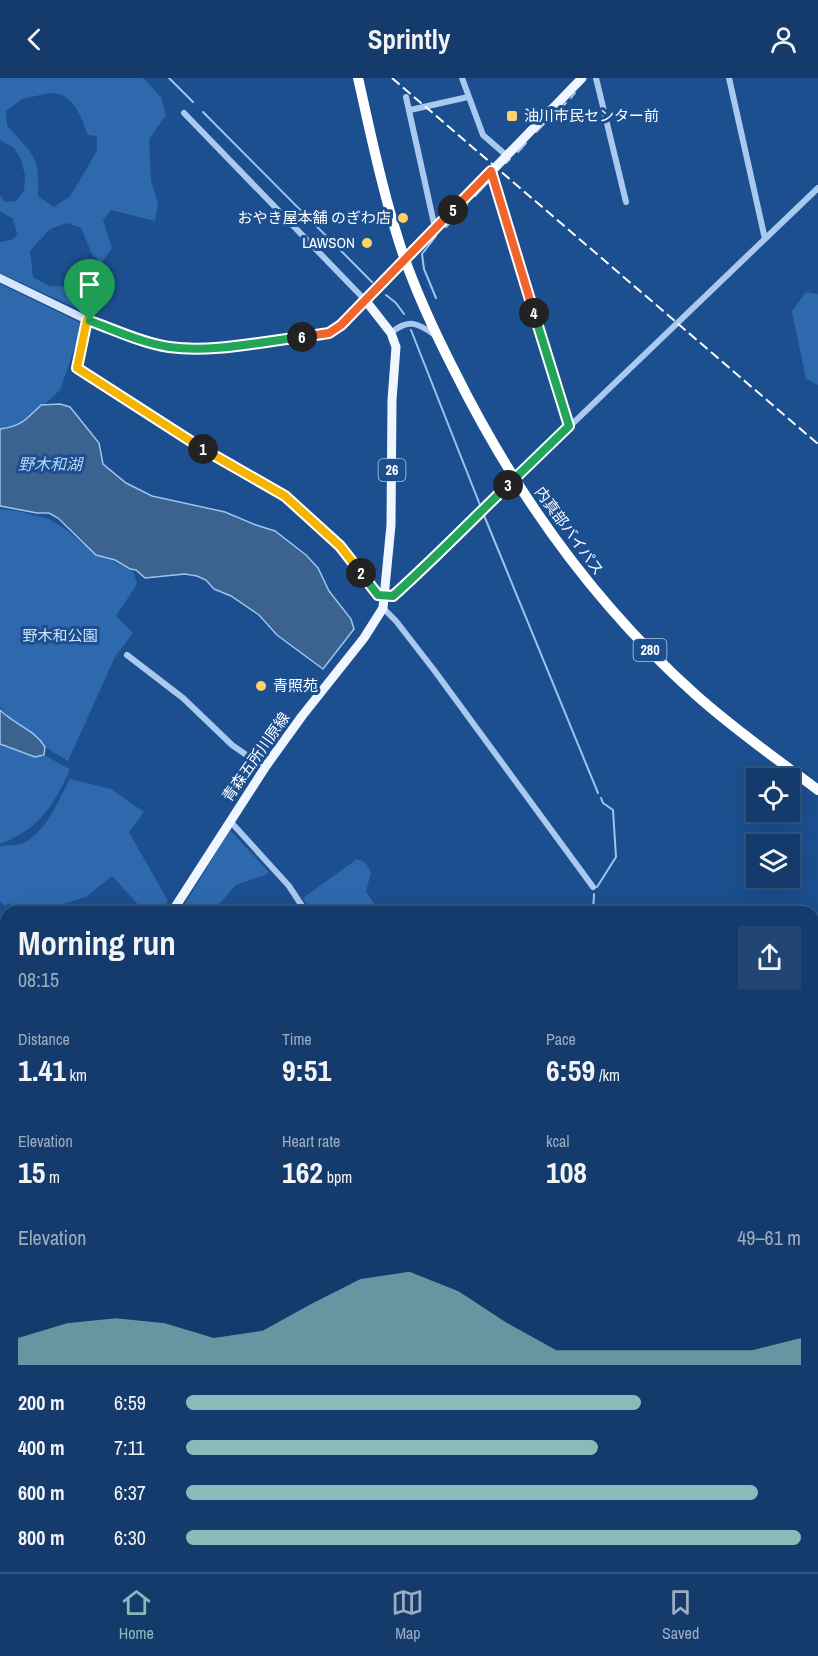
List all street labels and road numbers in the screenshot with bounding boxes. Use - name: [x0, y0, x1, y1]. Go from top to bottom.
- road number: 26: [378, 459, 406, 481]
- street label: 内真部バイパス: [530, 482, 609, 579]
- road number: 280: [634, 639, 666, 661]
- street label: 青森五所川原線: [217, 708, 294, 806]

